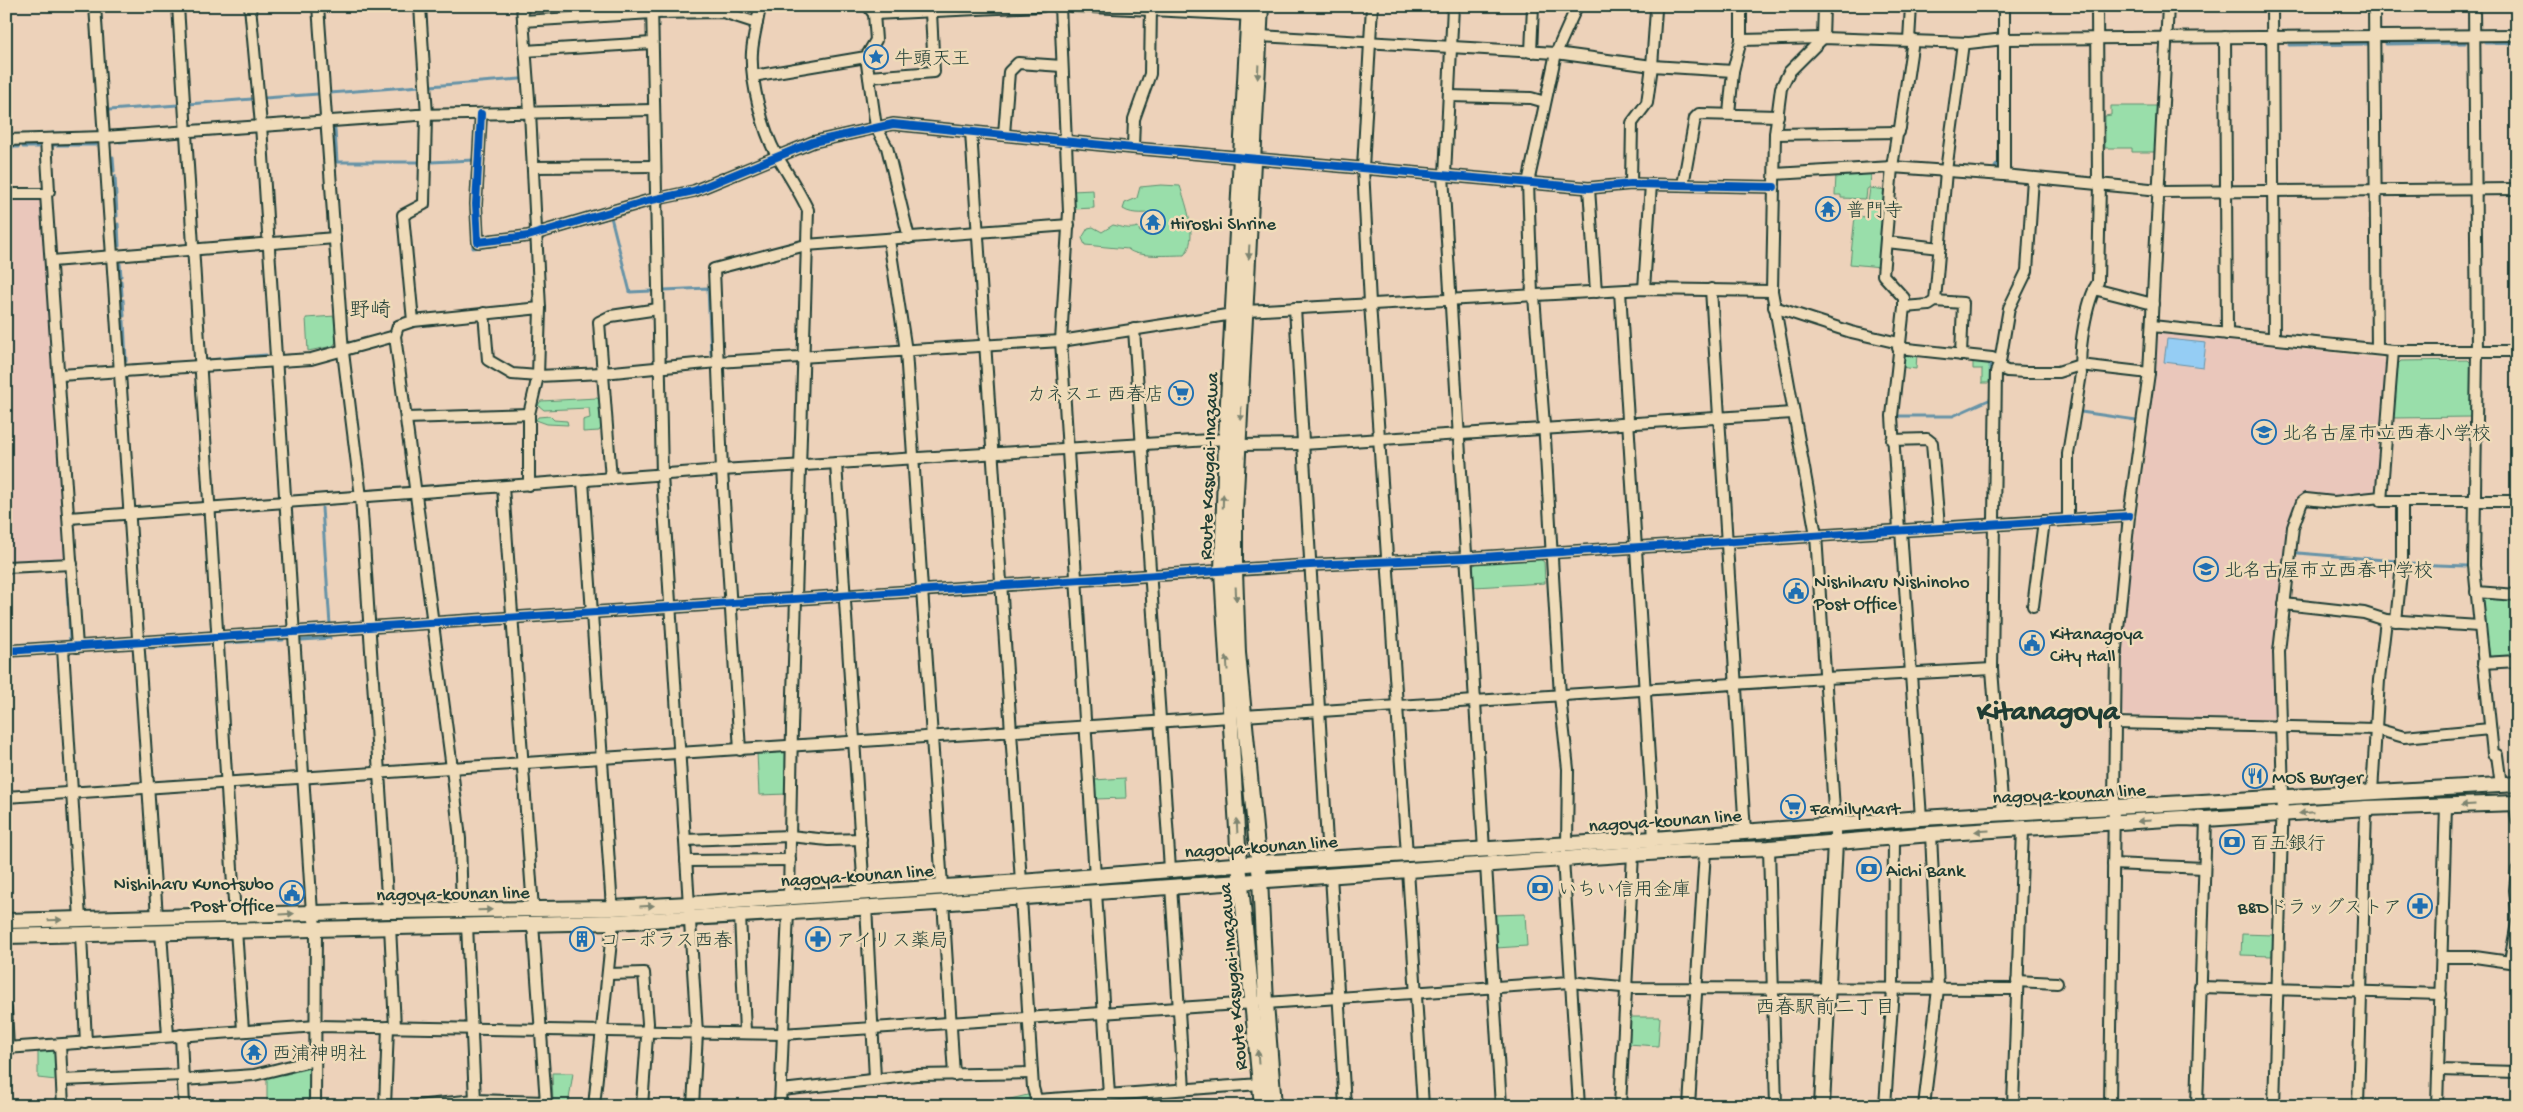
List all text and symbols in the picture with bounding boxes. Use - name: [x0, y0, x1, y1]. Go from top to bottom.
- place icon: 牛頭天王: [863, 44, 889, 70]
- place label: 牛頭天王: [894, 48, 970, 72]
- one-way arrow: [1253, 65, 1261, 81]
- temple icon: 普門寺: [1815, 196, 1841, 222]
- place label: 普門寺: [1846, 200, 1903, 224]
- temple icon: Hiroshi Shrine: [1140, 209, 1166, 235]
- place label: Hiroshi Shrine: [1170, 214, 1276, 237]
- one-way arrow: [1245, 244, 1253, 260]
- district label: 野崎: [349, 299, 391, 325]
- street label: Route Kasugai-Inazawa: [1196, 371, 1225, 560]
- supermarket icon: カネスエ 西春店: [1168, 380, 1194, 406]
- place label: カネスエ 西春店: [1027, 384, 1164, 408]
- one-way arrow: [1236, 407, 1244, 423]
- school or university icon: 北名古屋市立西春小学校: [2251, 419, 2277, 445]
- place label: 北名古屋市立西春小学校: [2282, 423, 2491, 447]
- one-way arrow: [1220, 493, 1228, 509]
- school or university icon: 北名古屋市立西春中学校: [2193, 556, 2219, 582]
- place label: 北名古屋市立西春中学校: [2224, 560, 2433, 584]
- place label: Nishiharu Nishinoho Post Office: [1813, 572, 1970, 617]
- public building icon: Nishiharu Nishinoho Post Office: [1783, 578, 1809, 604]
- one-way arrow: [1232, 587, 1240, 603]
- place label: Kitanagoya City Hall: [2050, 624, 2144, 669]
- public building icon: Kitanagoya City Hall: [2019, 630, 2045, 656]
- one-way arrow: [1223, 655, 1231, 671]
- district label: Kitanagoya: [1976, 697, 2121, 731]
- restaurant icon: MOS Burger: [2242, 763, 2268, 789]
- place label: MOS Burger: [2272, 768, 2365, 791]
- street label: nagoya-kounan line: [1992, 780, 2147, 811]
- supermarket icon: FamilyMart: [1780, 794, 1806, 820]
- place label: FamilyMart: [1809, 799, 1902, 822]
- one-way arrow: [2460, 801, 2476, 809]
- street label: nagoya-kounan line: [1588, 806, 1743, 839]
- one-way arrow: [2298, 809, 2314, 817]
- one-way arrow: [1233, 817, 1241, 833]
- one-way arrow: [2135, 817, 2151, 825]
- one-way arrow: [1973, 828, 1989, 836]
- bank icon: 百五銀行: [2219, 829, 2245, 855]
- street label: nagoya-kounan line: [1184, 832, 1339, 865]
- place label: 百五銀行: [2250, 834, 2326, 857]
- bank icon: Aichi Bank: [1856, 856, 1882, 882]
- street label: nagoya-kounan line: [780, 861, 935, 894]
- place label: Aichi Bank: [1886, 861, 1966, 884]
- place label: Nishiharu Kunotsubo Post Office: [113, 874, 274, 919]
- bank icon: いちい信用金庫: [1527, 875, 1553, 901]
- place label: いちい信用金庫: [1558, 879, 1691, 903]
- public building icon: Nishiharu Kunotsubo Post Office: [279, 880, 305, 906]
- street label: Route Kasugai-Inazawa: [1215, 881, 1254, 1071]
- street label: nagoya-kounan line: [376, 883, 530, 908]
- pharmacy icon: B&Dドラッグストア: [2407, 893, 2433, 919]
- place label: B&Dドラッグストア: [2237, 897, 2402, 921]
- one-way arrow: [640, 902, 656, 910]
- one-way arrow: [477, 906, 493, 914]
- one-way arrow: [280, 910, 296, 918]
- one-way arrow: [47, 915, 63, 923]
- building icon: コーポラス西春: [569, 926, 595, 952]
- pharmacy icon: アイリス薬局: [805, 926, 831, 952]
- place label: コーポラス西春: [600, 930, 732, 954]
- place label: アイリス薬局: [836, 930, 949, 954]
- district label: 西春駅前二丁目: [1755, 996, 1895, 1021]
- temple icon: 西浦神明社: [241, 1039, 267, 1065]
- place label: 西浦神明社: [272, 1043, 367, 1067]
- one-way arrow: [1254, 1049, 1262, 1065]

